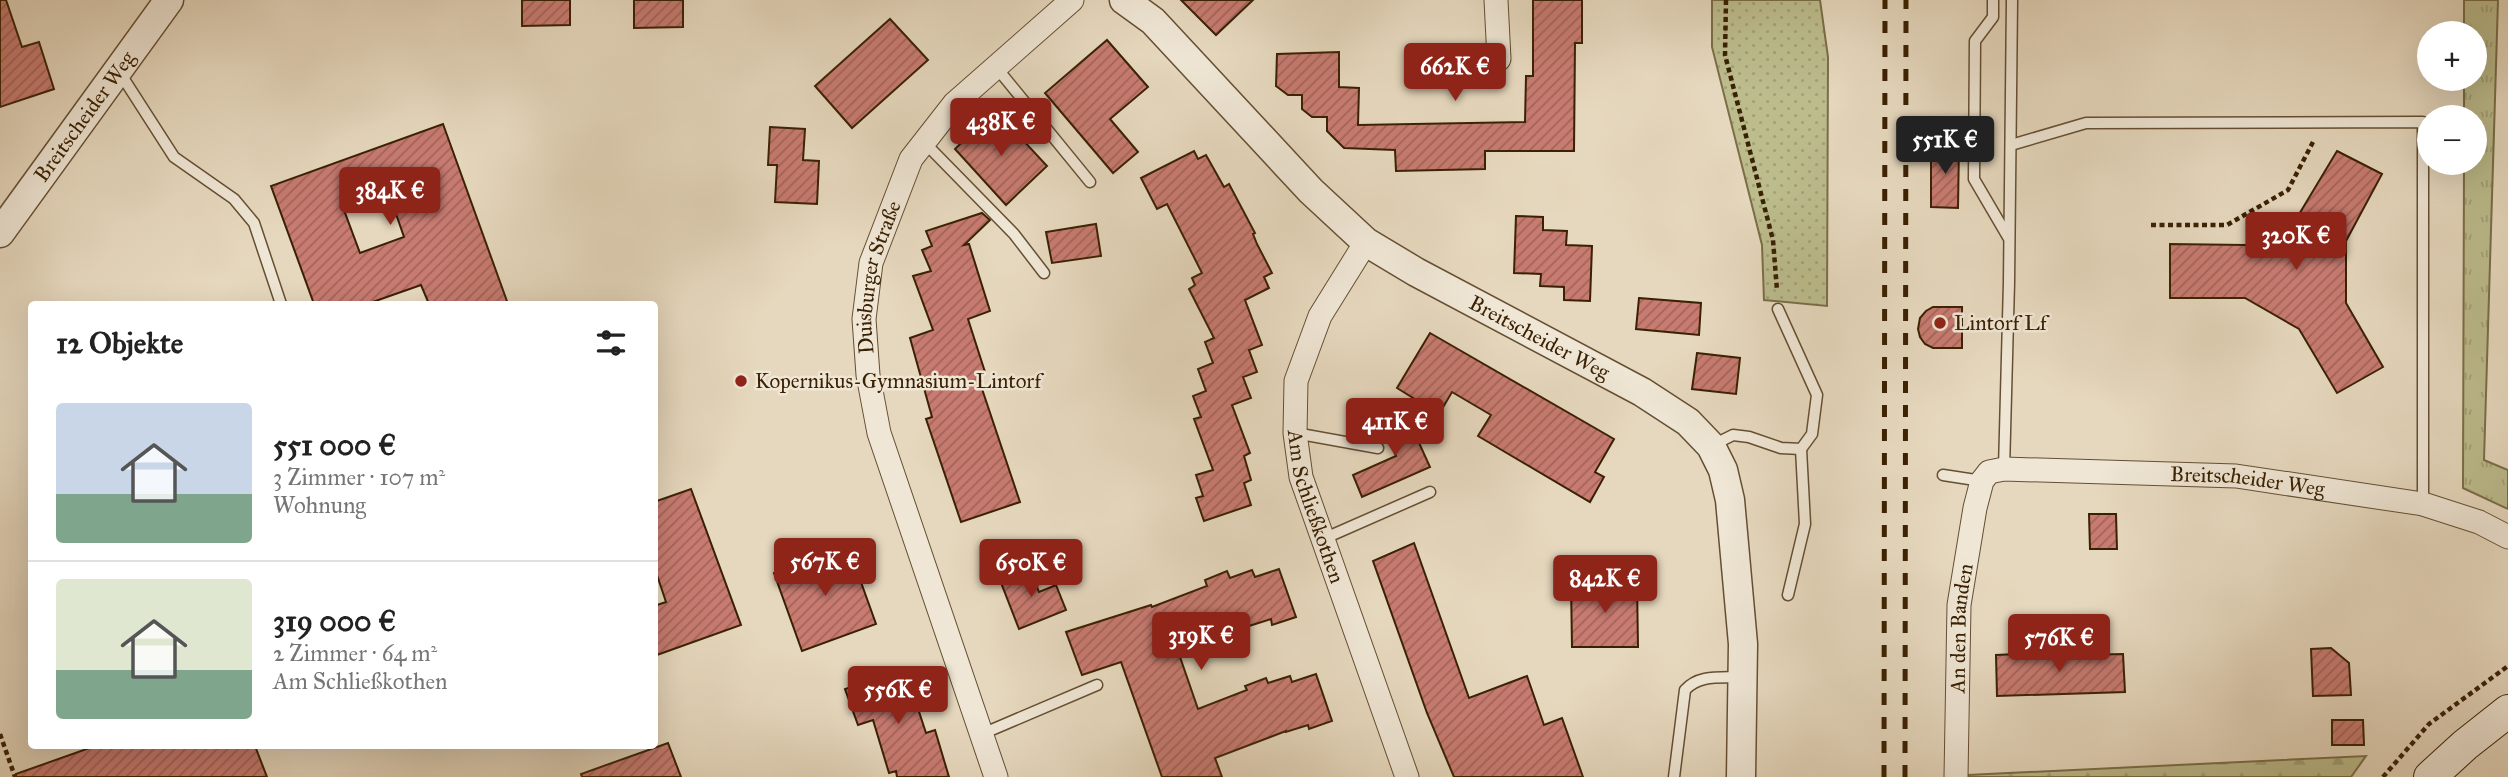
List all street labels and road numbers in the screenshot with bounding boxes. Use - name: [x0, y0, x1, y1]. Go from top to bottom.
- street label: Breitscheider Weg: [28, 46, 141, 187]
- street label: Duisburger Straße: [851, 197, 907, 355]
- street label: Breitscheider Weg: [1465, 290, 1614, 386]
- street label: Am Schließkothen: [1282, 427, 1351, 587]
- street label: Breitscheider Weg: [2170, 461, 2327, 502]
- street label: An den Banden: [1944, 561, 1979, 694]

